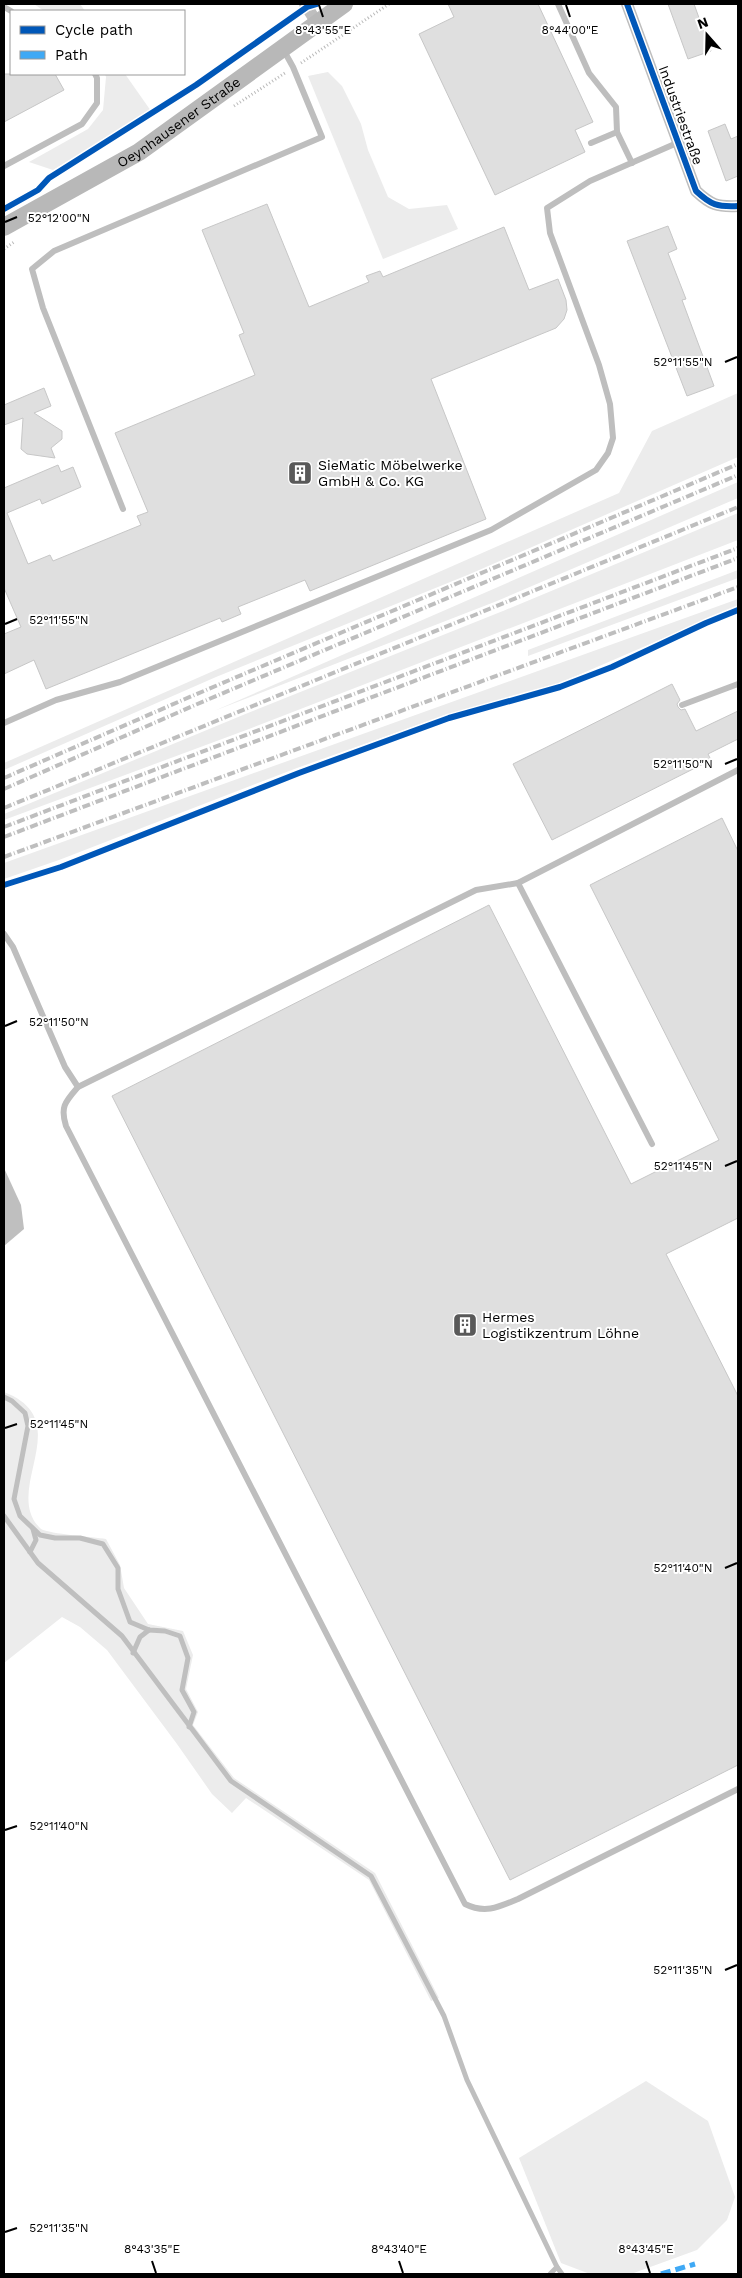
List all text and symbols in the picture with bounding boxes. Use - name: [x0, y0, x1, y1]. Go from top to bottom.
- legend: [10, 10, 185, 75]
- north arrow: [682, 10, 732, 60]
- text: N: [695, 13, 710, 32]
- text: Cycle path: [55, 21, 133, 39]
- text: 8°43'55"E: [295, 23, 351, 37]
- text: 8°44'00"E: [542, 23, 599, 37]
- text: Path: [55, 46, 88, 64]
- street label: Industriestraße: [656, 63, 706, 167]
- street label: Oeynhausener Straße: [114, 74, 243, 171]
- text: 52°12'00"N: [28, 211, 90, 225]
- text: 52°11'55"N: [653, 355, 713, 369]
- place label: SieMatic Möbelwerke GmbH & Co. KG: [318, 457, 463, 489]
- building icon: SieMatic Möbelwerke GmbH & Co. KG: [287, 460, 313, 486]
- text: 52°11'55"N: [29, 613, 89, 627]
- text: 52°11'50"N: [653, 757, 713, 771]
- text: 52°11'50"N: [29, 1015, 89, 1029]
- text: 52°11'45"N: [654, 1159, 712, 1173]
- place label: Hermes Logistikzentrum Löhne: [482, 1309, 639, 1341]
- building icon: Hermes Logistikzentrum Löhne: [452, 1312, 478, 1338]
- text: 52°11'45"N: [30, 1417, 88, 1431]
- text: 52°11'40"N: [653, 1561, 713, 1575]
- text: 52°11'40"N: [29, 1819, 89, 1833]
- text: 52°11'35"N: [653, 1963, 713, 1977]
- text: 52°11'35"N: [29, 2221, 89, 2235]
- text: 8°43'35"E: [124, 2242, 180, 2256]
- text: 8°43'40"E: [371, 2242, 427, 2256]
- text: 8°43'45"E: [618, 2242, 674, 2256]

